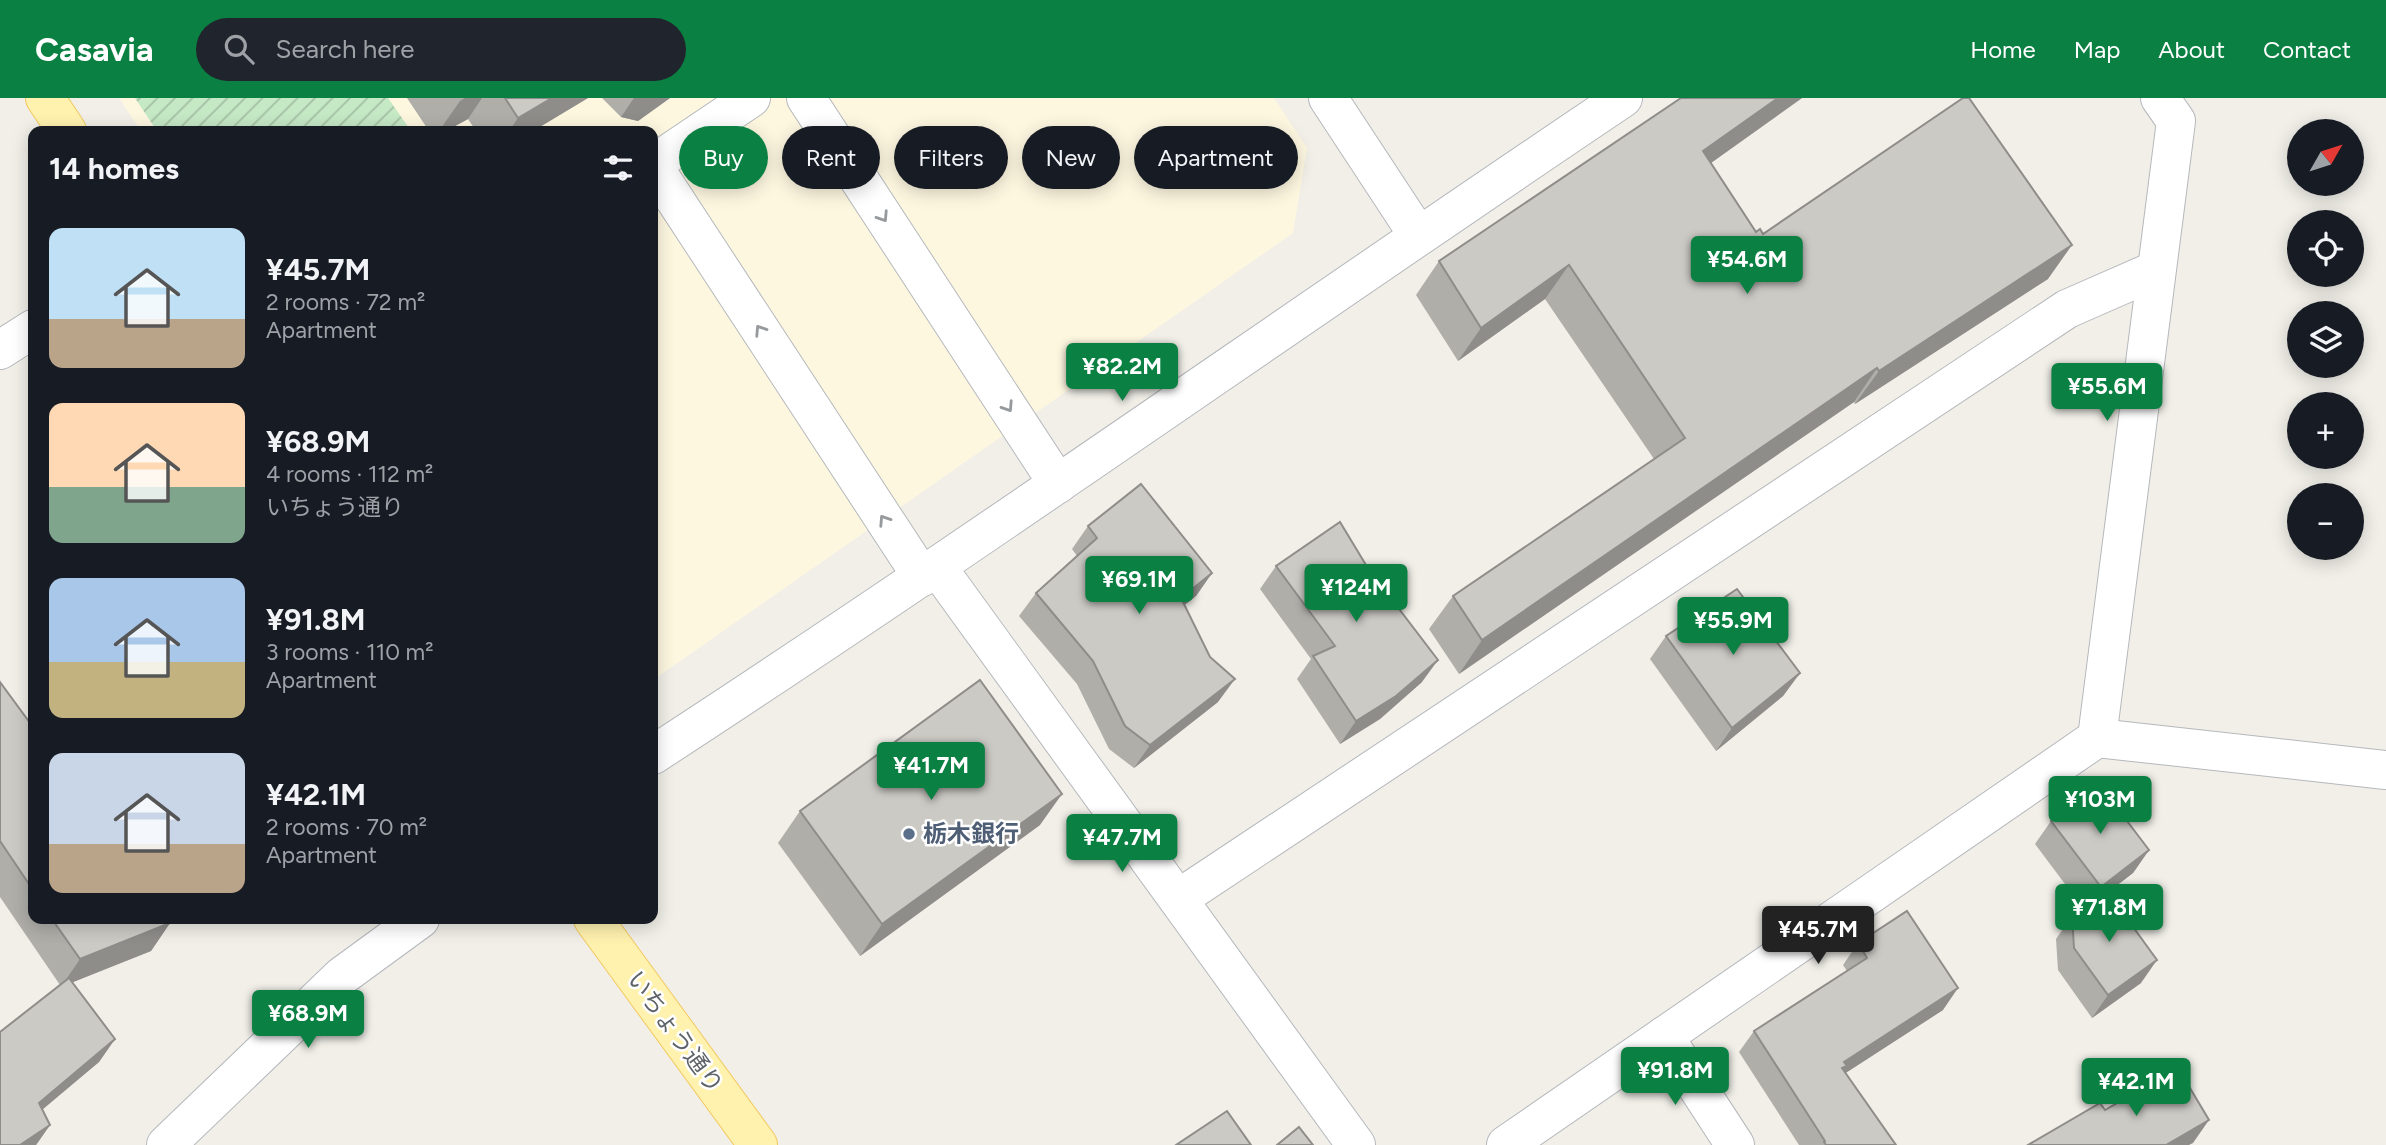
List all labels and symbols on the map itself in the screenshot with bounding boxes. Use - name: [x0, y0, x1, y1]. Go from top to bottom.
- north arrow: [2287, 119, 2364, 196]
- one-way arrow: [875, 209, 888, 222]
- pin: ¥54.6M: [1690, 236, 1804, 296]
- one-way arrow: [756, 325, 768, 338]
- pin: ¥82.2M: [1065, 344, 1179, 403]
- pin: ¥55.6M: [2050, 364, 2164, 423]
- one-way arrow: [999, 399, 1012, 412]
- one-way arrow: [880, 515, 893, 528]
- pin: ¥69.1M: [1082, 556, 1196, 616]
- pin: ¥124M: [1307, 564, 1405, 624]
- pin: ¥55.9M: [1676, 598, 1790, 657]
- pin: ¥41.7M: [874, 742, 988, 802]
- pin: ¥103M: [2051, 776, 2149, 836]
- pin: ¥47.7M: [1065, 814, 1179, 874]
- place label: 栃木銀行: [923, 819, 1019, 848]
- marker: 栃木銀行: [901, 826, 917, 842]
- pin: ¥71.8M: [2052, 884, 2166, 944]
- pin: ¥45.7M: [1761, 906, 1875, 966]
- street label: いちょう通り: [621, 965, 729, 1098]
- pin: ¥68.9M: [251, 990, 365, 1050]
- pin: ¥91.8M: [1618, 1048, 1732, 1107]
- pin: ¥42.1M: [2079, 1058, 2193, 1118]

